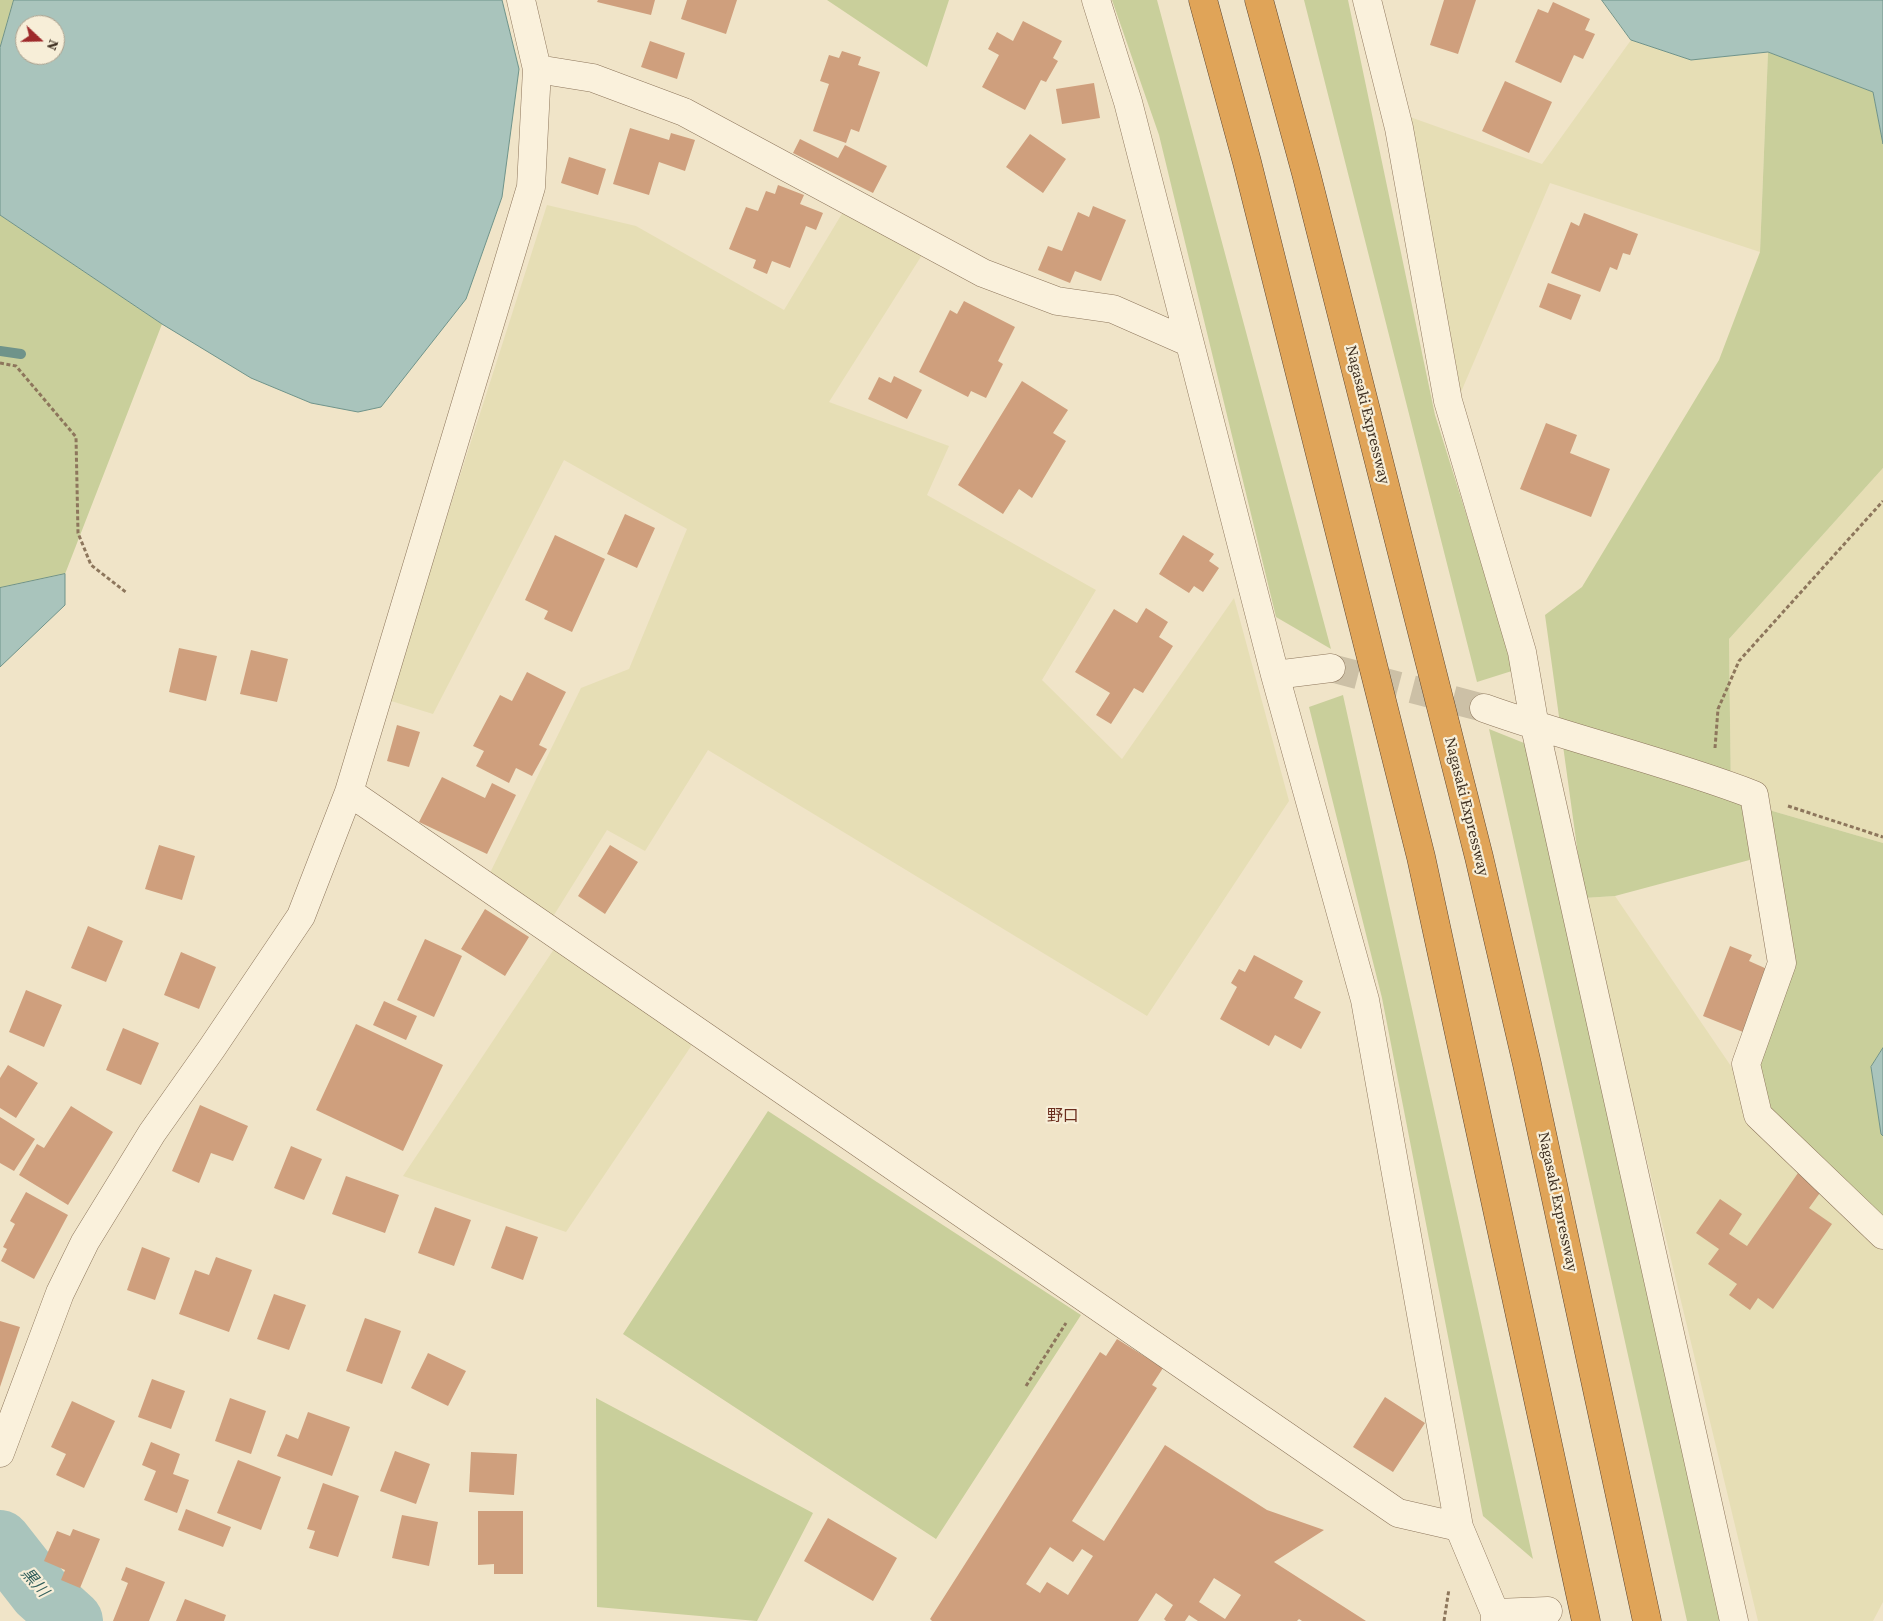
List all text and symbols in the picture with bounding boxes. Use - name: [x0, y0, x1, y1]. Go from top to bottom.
- north arrow: [15, 15, 65, 65]
- text: N: [42, 37, 64, 53]
- street label: Nagasaki Expressway: [1341, 344, 1393, 486]
- street label: Nagasaki Expressway: [1440, 736, 1492, 878]
- district label: 野口: [1047, 1107, 1079, 1127]
- street label: Nagasaki Expressway: [1533, 1130, 1581, 1274]
- water label: 黒川: [16, 1565, 52, 1601]

